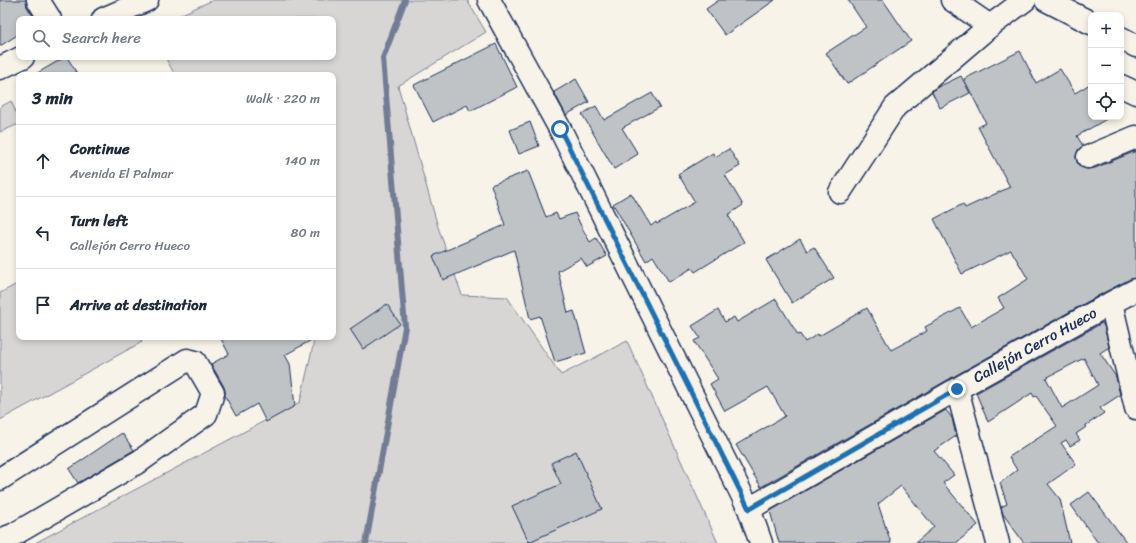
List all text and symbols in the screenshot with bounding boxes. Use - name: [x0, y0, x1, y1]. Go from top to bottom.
- map controls: [1088, 12, 1124, 120]
- button: +: [1088, 12, 1124, 48]
- search box: [16, 16, 336, 60]
- text: Search here: [62, 25, 141, 51]
- icon: search: [30, 27, 52, 49]
- button: −: [1088, 48, 1124, 84]
- text: 3 min: [32, 83, 73, 113]
- button: locate: [1088, 84, 1124, 120]
- text: Walk · 220 m: [246, 87, 320, 110]
- route start: [551, 120, 569, 138]
- text: Continue: [70, 136, 130, 162]
- text: 140 m: [285, 149, 320, 172]
- icon: ahead: [32, 150, 54, 172]
- text: Avenida El Palmar: [70, 162, 173, 185]
- text: Turn left: [70, 208, 128, 234]
- text: 80 m: [291, 221, 320, 244]
- icon: left: [32, 222, 54, 244]
- text: Callejón Cerro Hueco: [70, 234, 190, 257]
- text: Arrive at destination: [70, 292, 207, 318]
- icon: arrive: [32, 294, 54, 316]
- street label: Callejón Cerro Hueco: [968, 300, 1102, 390]
- route end: [948, 380, 966, 398]

